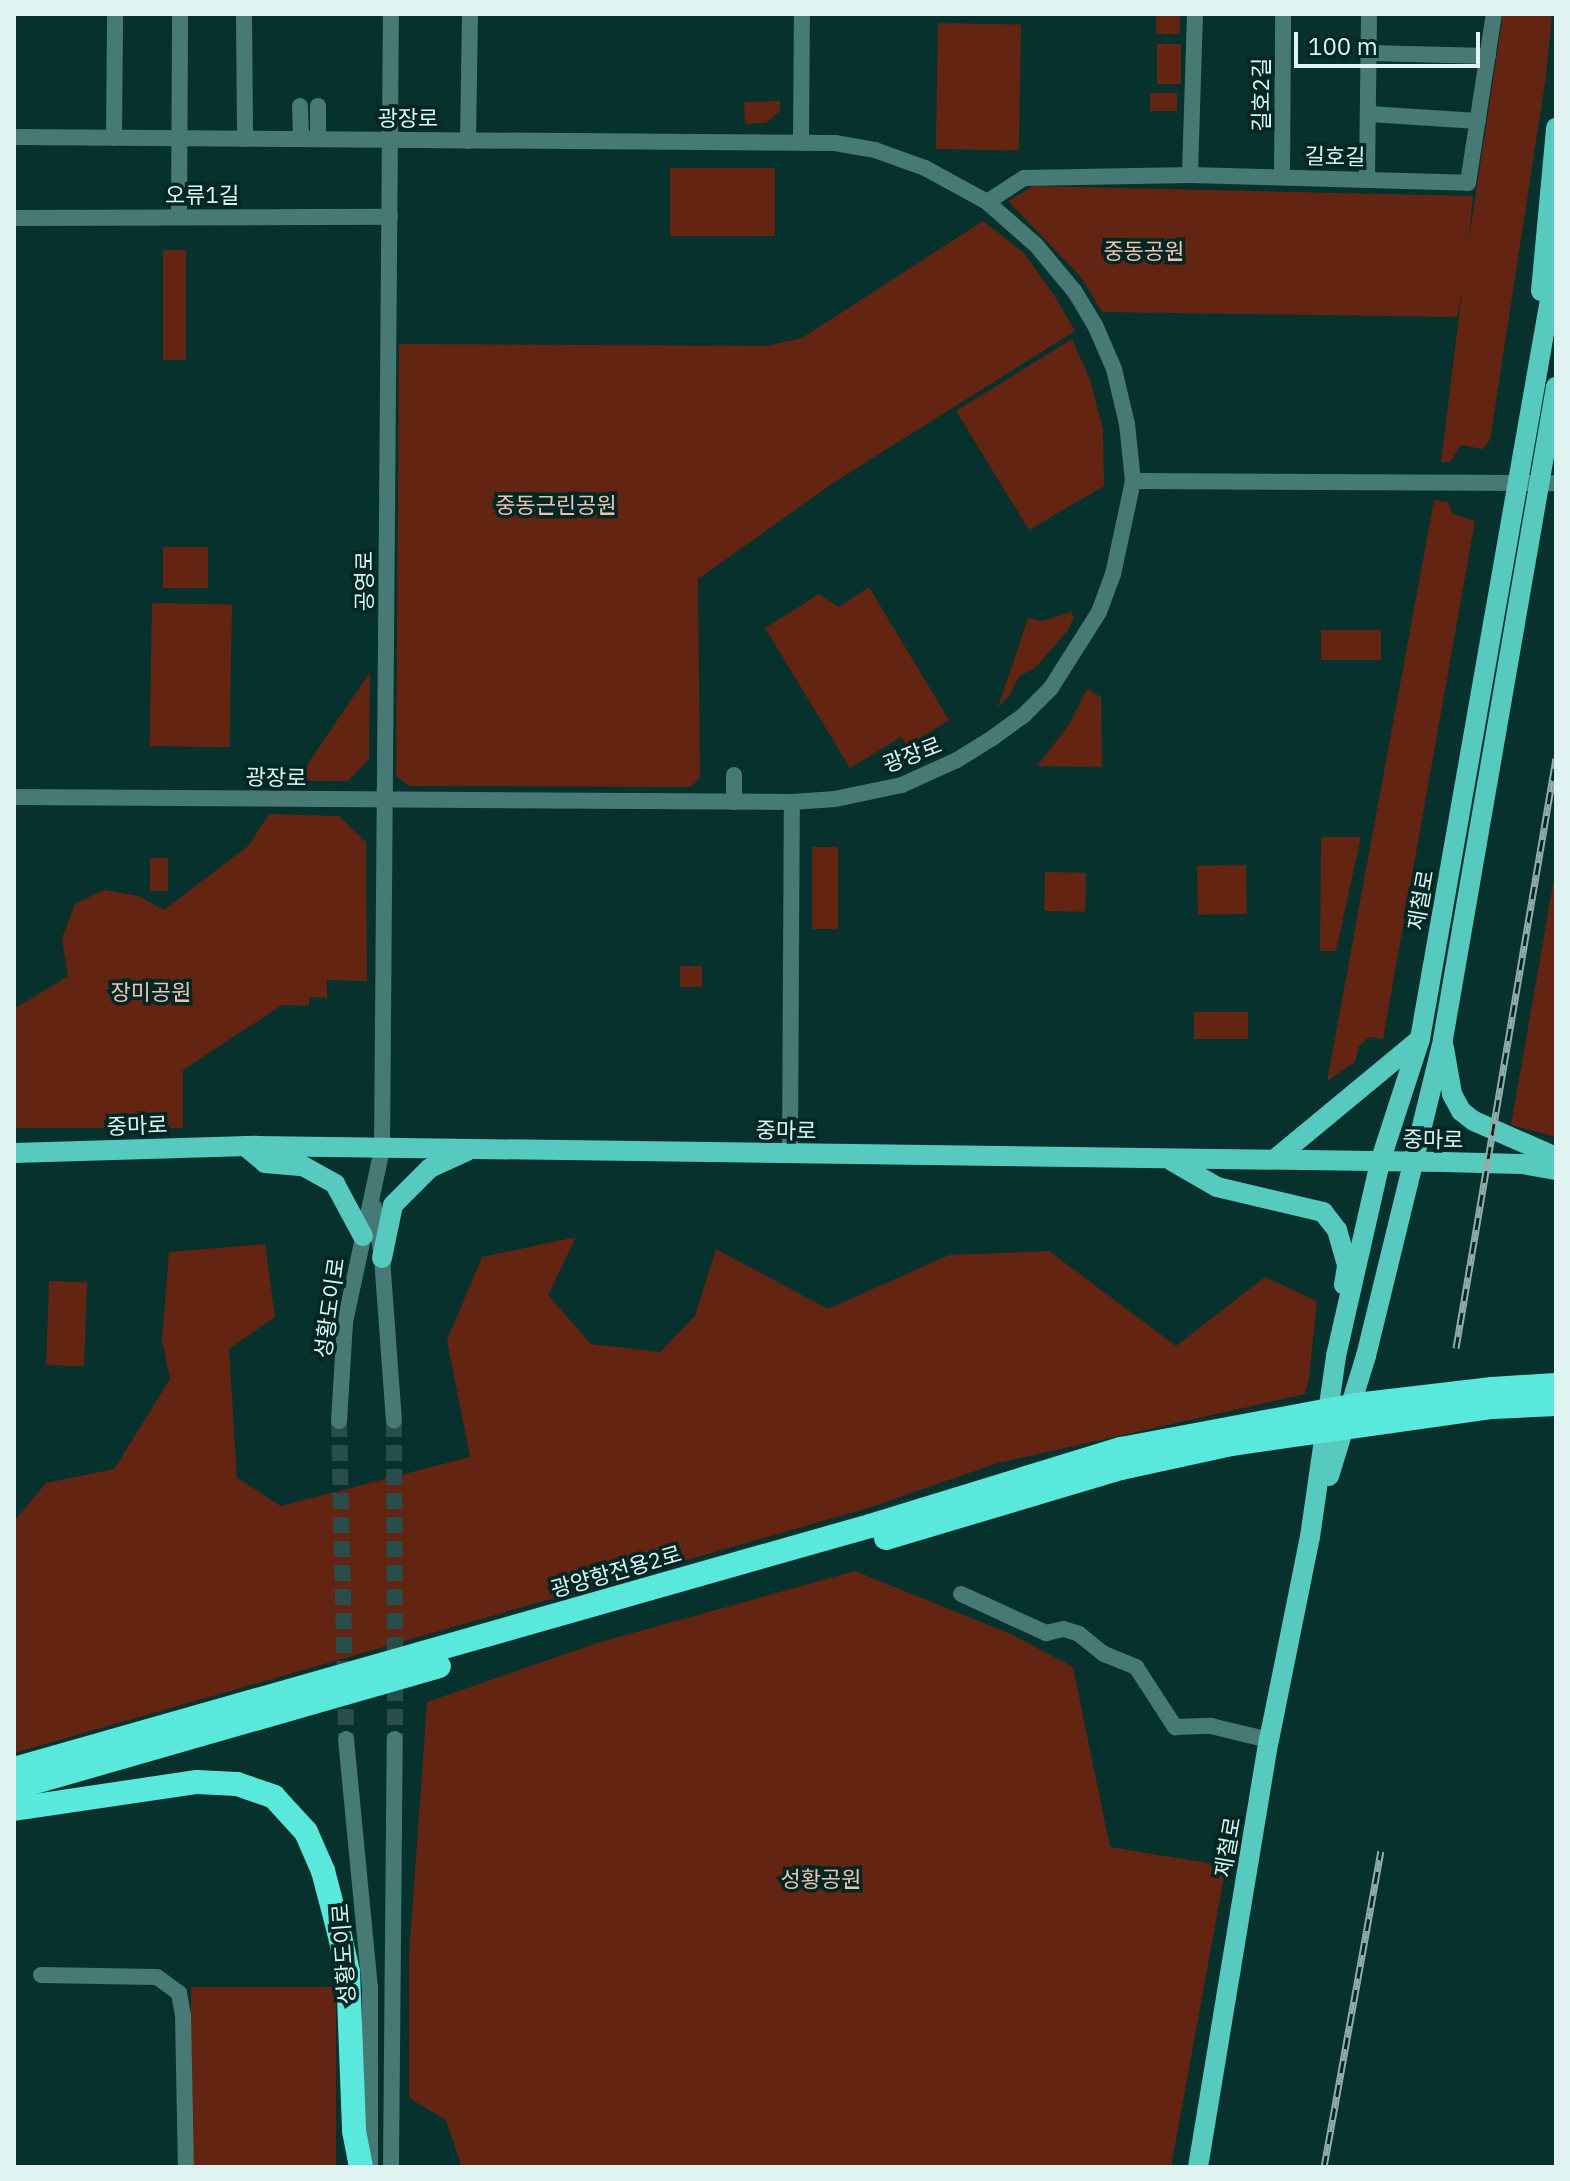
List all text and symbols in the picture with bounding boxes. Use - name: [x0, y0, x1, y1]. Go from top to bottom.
- scale bar: [1298, 16, 1484, 66]
- text: 100 m: [1308, 30, 1378, 62]
- street label: 길호2길: [1248, 58, 1274, 132]
- street label: 광장로: [378, 105, 438, 131]
- street label: 길호길: [1304, 142, 1366, 170]
- street label: 오류1길: [165, 182, 239, 208]
- park label: 중동공원: [1104, 238, 1184, 264]
- park label: 중동근린공원: [495, 492, 617, 518]
- street label: 공영로: [351, 551, 377, 611]
- street label: 광장로: [879, 731, 945, 777]
- street label: 광장로: [245, 763, 307, 791]
- street label: 제철로: [1402, 868, 1438, 932]
- park label: 장미공원: [111, 979, 191, 1005]
- street label: 중마로: [106, 1111, 168, 1139]
- street label: 중마로: [755, 1116, 817, 1144]
- street label: 중마로: [1402, 1125, 1464, 1153]
- street label: 성황도이로: [309, 1256, 349, 1360]
- street label: 광양항전용2로: [548, 1540, 684, 1602]
- street label: 제철로: [1209, 1815, 1245, 1879]
- park label: 성황공원: [781, 1866, 861, 1892]
- street label: 성황도이로: [326, 1903, 360, 2005]

